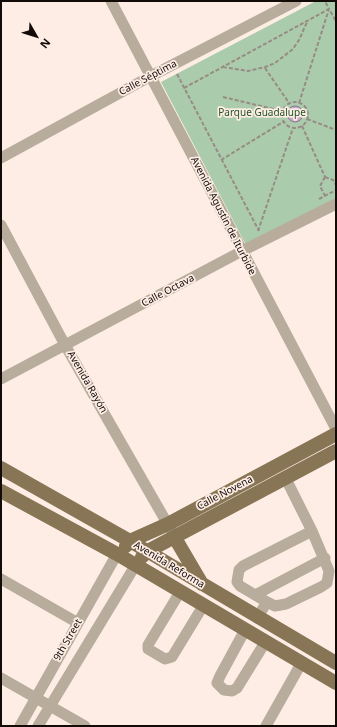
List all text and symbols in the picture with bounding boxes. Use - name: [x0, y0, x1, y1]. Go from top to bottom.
- north arrow: [16, 16, 56, 56]
- text: N: [37, 36, 54, 52]
- street label: Calle Séptima: [117, 58, 179, 98]
- park label: Parque Guadalupe: [218, 107, 306, 119]
- street label: Avenida Agustin de Iturbide: [188, 155, 258, 277]
- street label: Calle Octava: [140, 272, 196, 310]
- street label: Avenida Rayón: [64, 349, 110, 415]
- street label: Calle Novena: [195, 473, 255, 513]
- street label: Avenida Reforma: [131, 539, 207, 591]
- street label: 9th Street: [51, 617, 85, 663]

